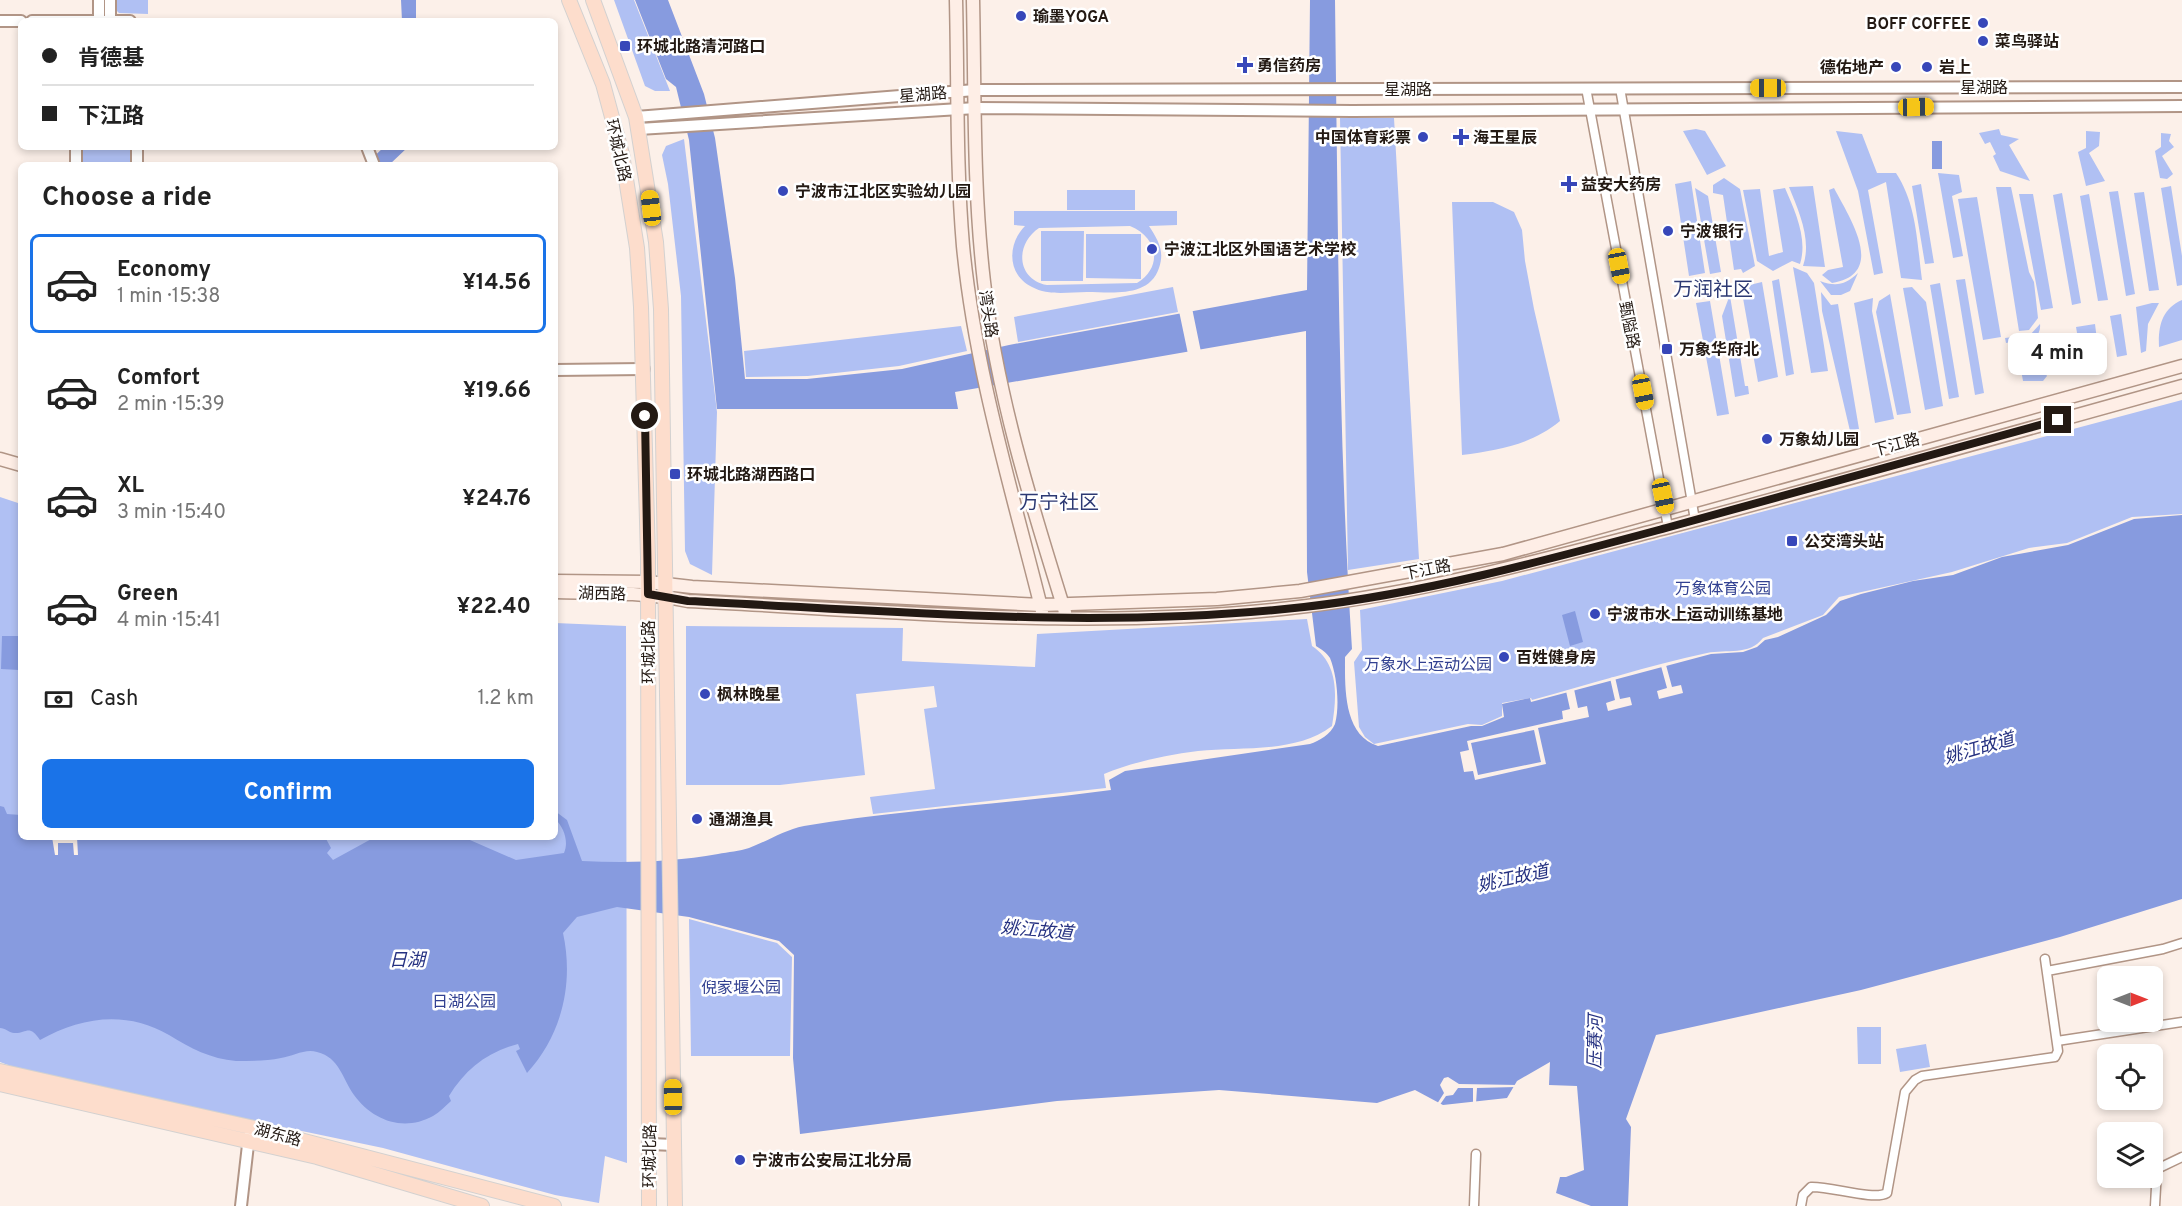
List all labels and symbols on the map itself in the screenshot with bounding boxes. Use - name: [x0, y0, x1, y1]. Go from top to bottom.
- place label: 瑜墨YOGA: [1033, 8, 1109, 28]
- marker: 瑜墨YOGA: [1014, 9, 1028, 23]
- place label: BOFF COFFEE: [1866, 15, 1971, 35]
- marker: BOFF COFFEE: [1976, 16, 1990, 30]
- place label: 菜鸟驿站: [1995, 33, 2059, 53]
- marker: 菜鸟驿站: [1976, 34, 1990, 48]
- place label: 环城北路清河路口: [637, 37, 765, 58]
- marker: 环城北路清河路口: [618, 39, 632, 53]
- place label: 勇信药房: [1257, 57, 1321, 77]
- marker: 勇信药房: [1238, 58, 1252, 72]
- place label: 德佑地产: [1820, 58, 1884, 79]
- place label: 岩上: [1939, 59, 1971, 79]
- marker: 德佑地产: [1889, 60, 1903, 74]
- marker: 岩上: [1920, 60, 1934, 74]
- car: [1750, 79, 1786, 97]
- street label: 星湖路: [1960, 79, 2008, 99]
- street label: 星湖路: [1384, 81, 1432, 101]
- street label: 星湖路: [898, 84, 948, 108]
- car: [1898, 98, 1934, 116]
- street label: 环城北路: [600, 117, 634, 184]
- place label: 中国体育彩票: [1315, 129, 1411, 149]
- place label: 海王星辰: [1473, 129, 1537, 149]
- marker: 中国体育彩票: [1416, 130, 1430, 144]
- marker: 海王星辰: [1454, 130, 1468, 144]
- place label: 益安大药房: [1581, 176, 1661, 196]
- marker: 益安大药房: [1562, 177, 1576, 191]
- place label: 宁波市江北区实验幼儿园: [795, 182, 971, 203]
- marker: 宁波市江北区实验幼儿园: [776, 184, 790, 198]
- car: [640, 189, 662, 227]
- place label: 宁波银行: [1680, 223, 1744, 243]
- marker: 宁波银行: [1661, 224, 1675, 238]
- place label: 宁波江北区外国语艺术学校: [1164, 240, 1357, 261]
- marker: 宁波江北区外国语艺术学校: [1145, 242, 1159, 256]
- car: [1607, 247, 1631, 285]
- district label: 万润社区: [1673, 278, 1753, 304]
- street label: 湾头路: [973, 289, 1001, 340]
- street label: 甄隘路: [1614, 300, 1642, 351]
- callout: 4 min: [2008, 333, 2108, 375]
- place label: 万象华府北: [1679, 340, 1759, 361]
- marker: 万象华府北: [1660, 342, 1674, 356]
- car: [1631, 373, 1655, 411]
- route start: [631, 402, 658, 429]
- route end: [2044, 406, 2071, 433]
- place label: 万象幼儿园: [1779, 430, 1859, 451]
- street label: 下江路: [1871, 430, 1922, 462]
- marker: 万象幼儿园: [1760, 432, 1774, 446]
- place label: 环城北路湖西路口: [687, 465, 815, 486]
- marker: 环城北路湖西路口: [668, 467, 682, 481]
- car: [1650, 477, 1676, 515]
- district label: 万宁社区: [1019, 491, 1099, 517]
- place label: 公交湾头站: [1804, 532, 1884, 553]
- marker: 公交湾头站: [1785, 534, 1799, 548]
- street label: 下江路: [1402, 557, 1453, 585]
- park label: 万象体育公园: [1675, 579, 1771, 600]
- street label: 湖西路: [578, 585, 626, 605]
- place label: 宁波市水上运动训练基地: [1607, 606, 1783, 626]
- marker: 宁波市水上运动训练基地: [1588, 607, 1602, 621]
- street label: 环城北路: [640, 620, 660, 684]
- place label: 百姓健身房: [1516, 648, 1596, 669]
- marker: 百姓健身房: [1497, 650, 1511, 664]
- park label: 万象水上运动公园: [1364, 655, 1492, 676]
- place label: 枫林晚星: [717, 686, 781, 706]
- marker: 枫林晚星: [698, 687, 712, 701]
- water label: 姚江故道: [1942, 728, 2020, 770]
- place label: 通湖渔具: [709, 811, 773, 831]
- marker: 通湖渔具: [690, 812, 704, 826]
- water label: 姚江故道: [1476, 860, 1554, 898]
- water label: 姚江故道: [1000, 917, 1077, 946]
- water label: 日湖: [389, 950, 428, 973]
- north arrow: [2097, 966, 2163, 1032]
- park label: 倪家堰公园: [701, 979, 781, 999]
- park label: 日湖公园: [432, 993, 496, 1013]
- water label: 压赛河: [1585, 1012, 1609, 1069]
- car: [664, 1079, 682, 1115]
- street label: 湖东路: [252, 1120, 303, 1152]
- street label: 环城北路: [640, 1124, 662, 1188]
- place label: 宁波市公安局江北分局: [752, 1152, 912, 1172]
- marker: 宁波市公安局江北分局: [733, 1153, 747, 1167]

